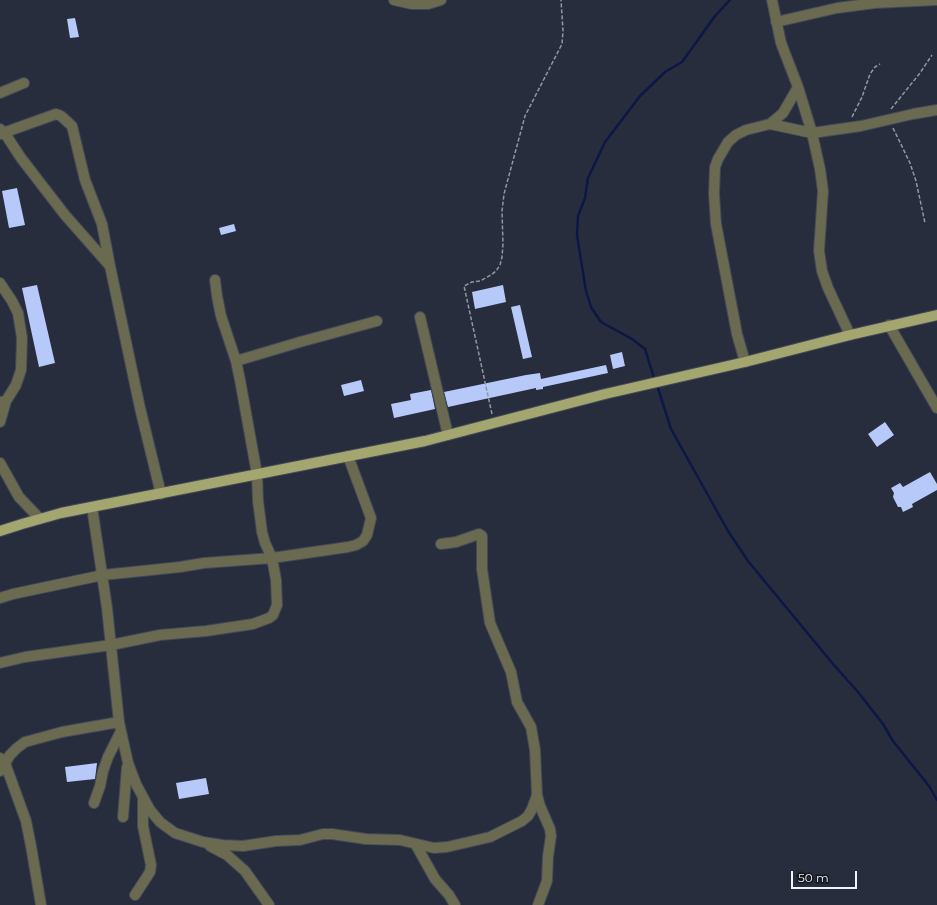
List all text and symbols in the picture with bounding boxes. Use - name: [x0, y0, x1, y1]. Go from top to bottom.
- scale bar: [793, 863, 859, 889]
- text: 50 m: [798, 870, 829, 885]

